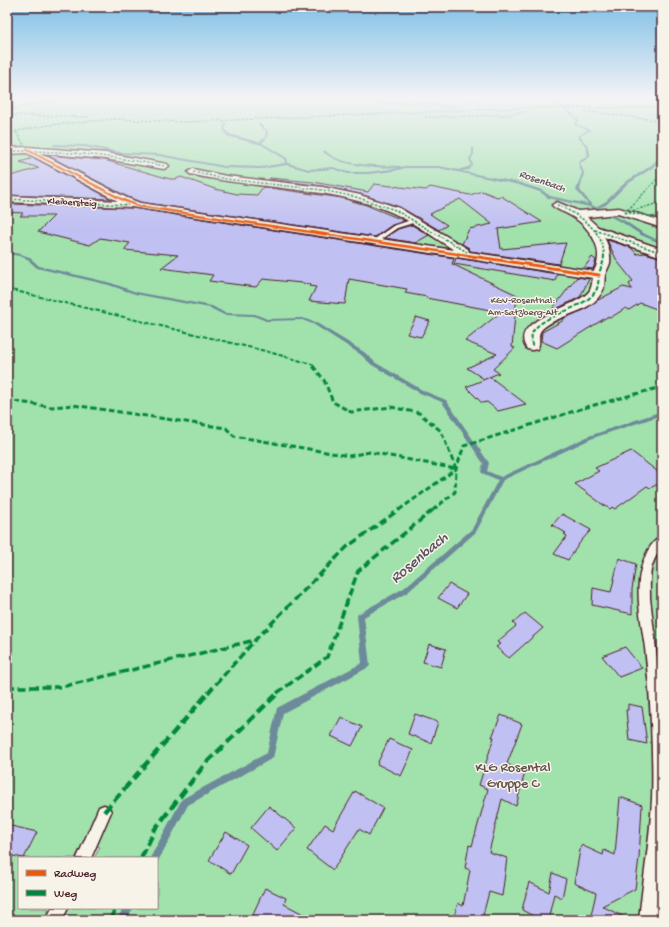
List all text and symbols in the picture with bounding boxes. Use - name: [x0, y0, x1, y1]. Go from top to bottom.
- water label: Rosenbach: [517, 169, 567, 196]
- street label: Kleibersteig: [47, 196, 97, 210]
- park label: KGV-Rosenthal: Am-Satzberg-Alt: [488, 295, 559, 319]
- water label: Rosenbach: [387, 529, 453, 589]
- park label: KLG Rosental Gruppe C: [475, 760, 551, 793]
- legend: [18, 857, 158, 909]
- text: Radweg: [54, 868, 96, 882]
- text: Weg: [54, 888, 77, 902]

